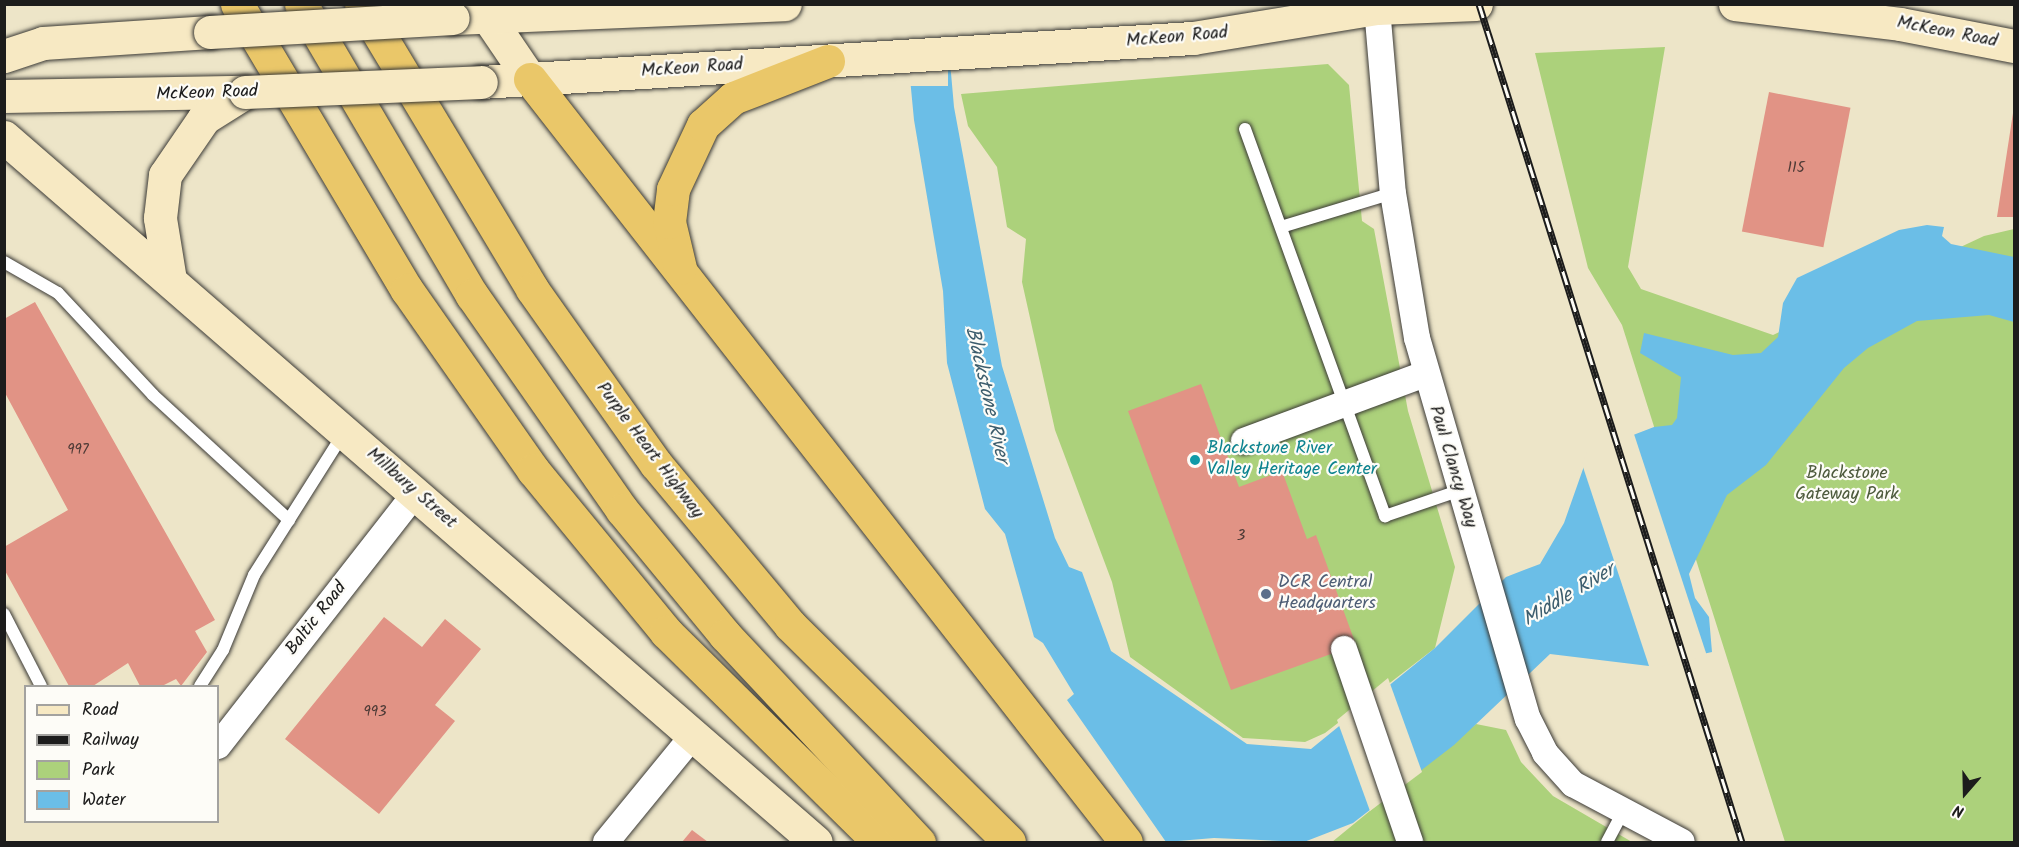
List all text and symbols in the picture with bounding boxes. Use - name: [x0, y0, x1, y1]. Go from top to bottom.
- street label: McKeon Road: [1895, 13, 1999, 53]
- street label: McKeon Road: [1125, 23, 1229, 53]
- street label: McKeon Road: [640, 55, 744, 83]
- street label: McKeon Road: [156, 81, 258, 107]
- house number: 115: [1787, 160, 1805, 178]
- water label: Blackstone River: [959, 325, 1013, 465]
- street label: Purple Heart Highway: [591, 379, 707, 523]
- street label: Paul Clancy Way: [1423, 403, 1481, 531]
- place label: Blackstone River Valley Heritage Center: [1207, 439, 1377, 482]
- house number: 997: [67, 442, 89, 460]
- street label: Millbury Street: [361, 444, 461, 534]
- marker: Blackstone River Valley Heritage Center: [1188, 453, 1202, 467]
- park label: Blackstone Gateway Park: [1795, 464, 1899, 506]
- house number: 3: [1237, 528, 1245, 546]
- water label: Middle River: [1519, 559, 1619, 633]
- place label: DCR Central Headquarters: [1278, 573, 1376, 616]
- street label: Baltic Road: [282, 578, 352, 660]
- marker: DCR Central Headquarters: [1259, 587, 1273, 601]
- legend: [24, 685, 219, 823]
- text: Road: [82, 696, 118, 725]
- house number: 993: [363, 704, 387, 722]
- text: Railway: [82, 726, 139, 755]
- text: Park: [82, 756, 115, 785]
- north arrow: [1935, 763, 1995, 823]
- text: Water: [82, 786, 126, 815]
- text: N: [1950, 797, 1968, 824]

